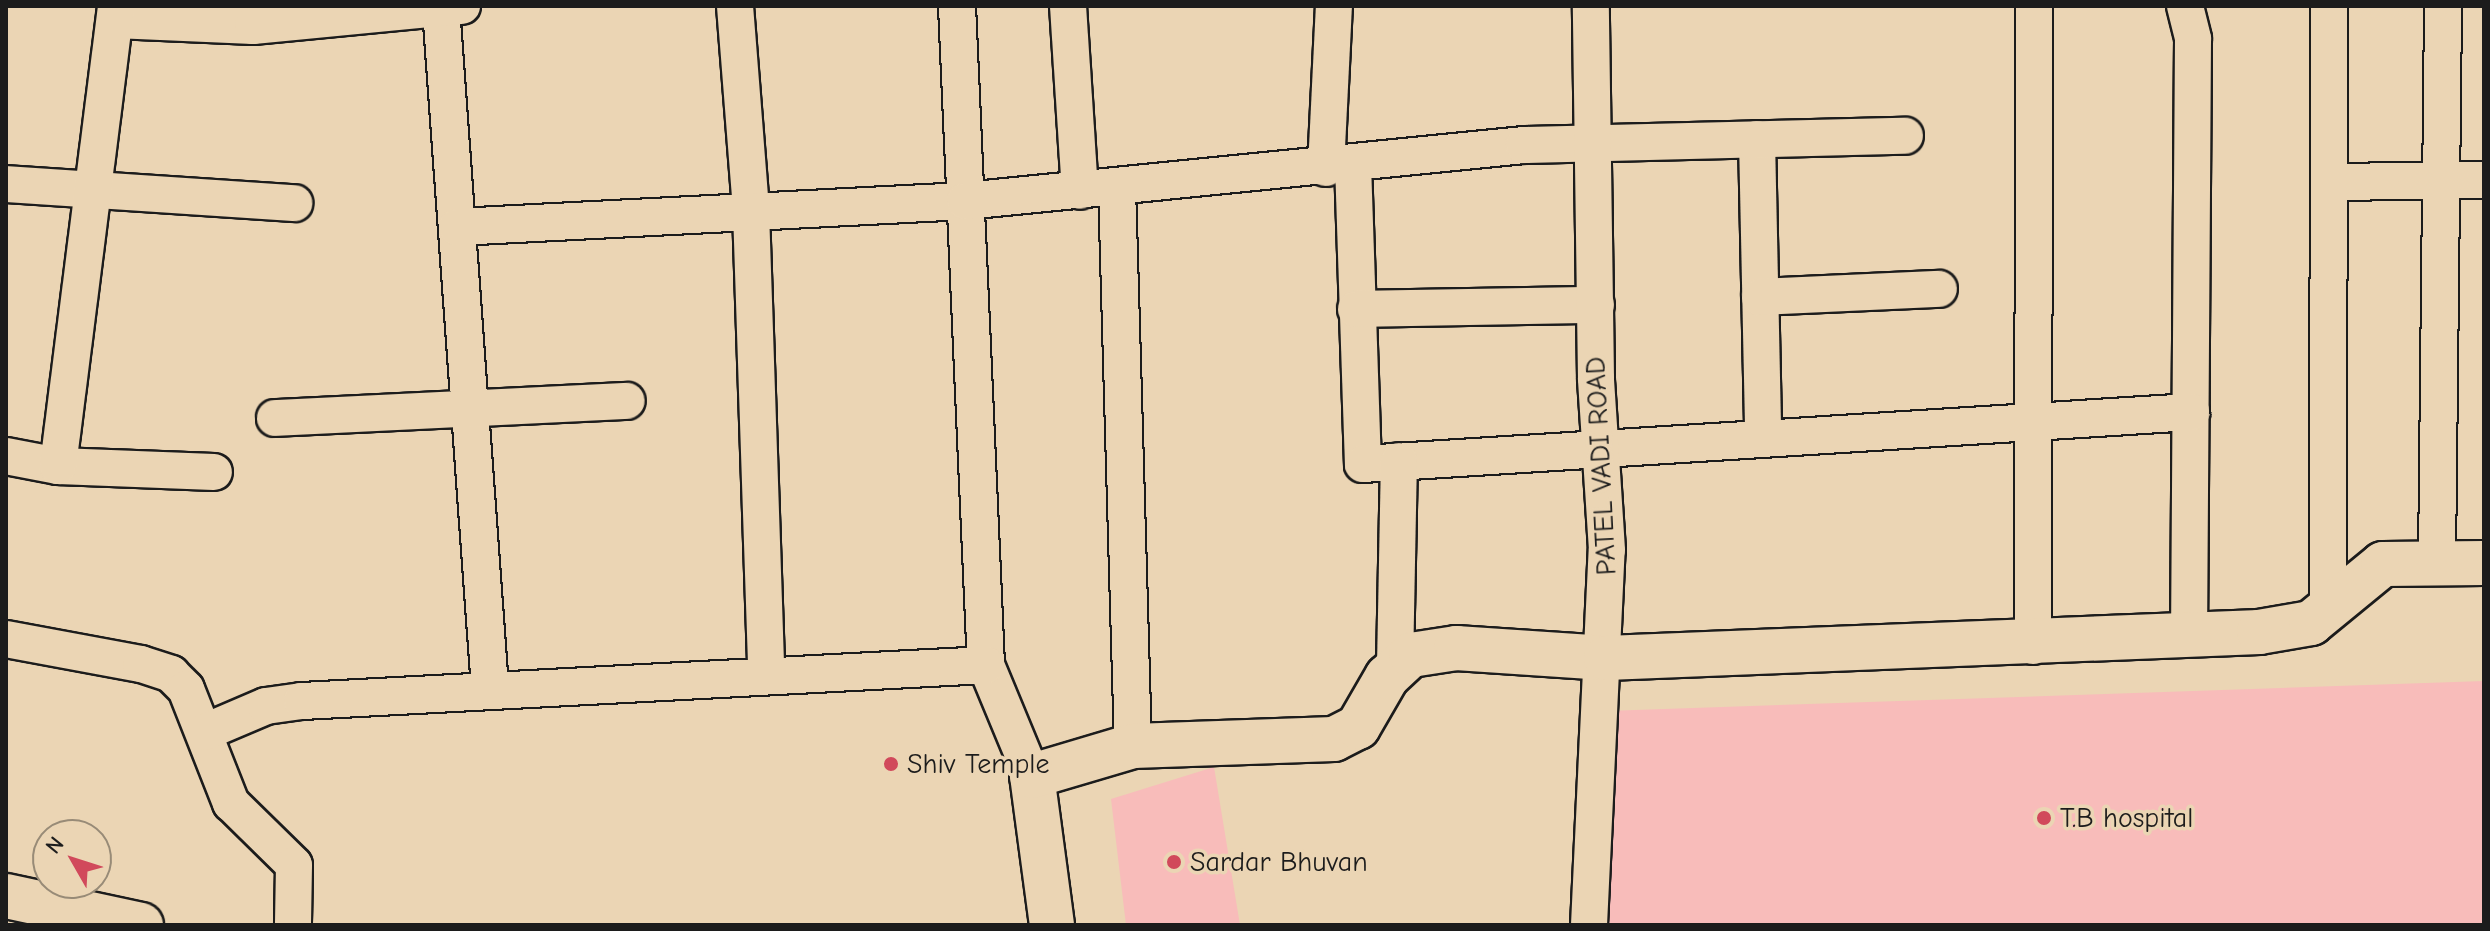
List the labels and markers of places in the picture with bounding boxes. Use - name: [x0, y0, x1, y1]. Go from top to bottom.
- place label: Shiv Temple: [907, 747, 1049, 781]
- marker: Shiv Temple: [882, 755, 900, 773]
- place label: T.B hospital: [2060, 801, 2193, 835]
- marker: T.B hospital: [2035, 809, 2053, 827]
- place label: Sardar Bhuvan: [1190, 845, 1368, 879]
- marker: Sardar Bhuvan: [1165, 853, 1183, 871]

